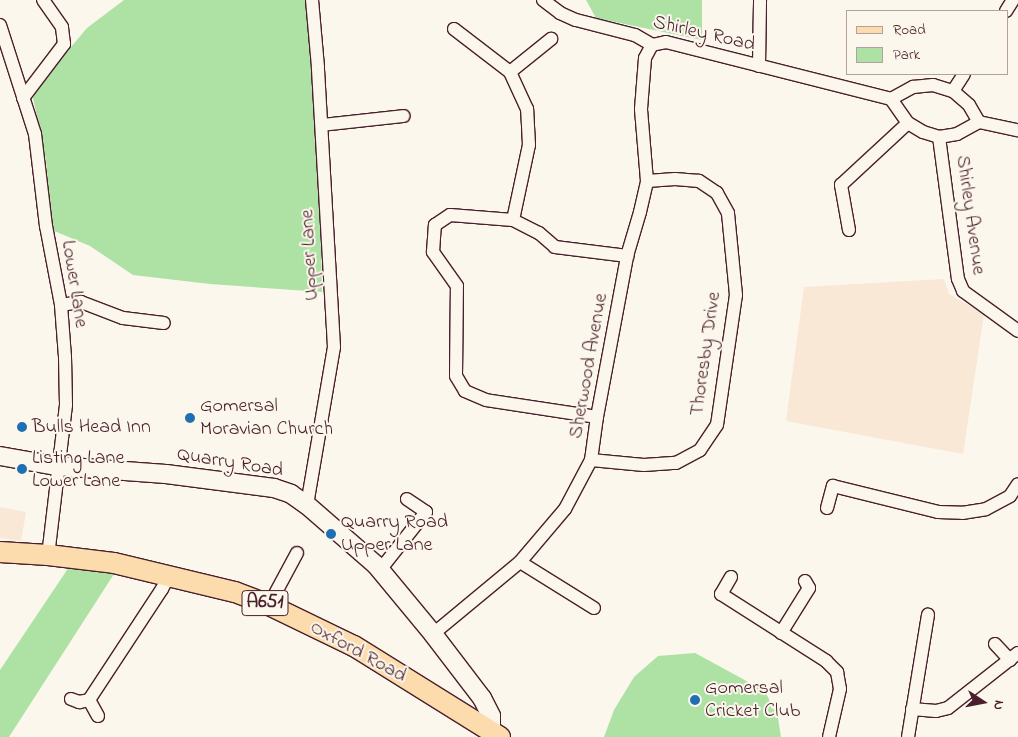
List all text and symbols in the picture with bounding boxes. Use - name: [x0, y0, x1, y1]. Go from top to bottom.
- legend: [846, 10, 1008, 75]
- street label: Shirley Road: [651, 11, 757, 57]
- text: Road: [893, 19, 926, 41]
- text: Park: [893, 44, 920, 66]
- street label: Shirley Avenue: [950, 154, 990, 276]
- street label: Upper Lane: [296, 209, 324, 301]
- street label: Lower Lane: [55, 239, 93, 329]
- street label: Thoresby Drive: [685, 290, 727, 418]
- street label: Sherwood Avenue: [564, 291, 614, 441]
- place label: Gomersal Moravian Church: [200, 394, 333, 441]
- marker: Gomersal Moravian Church: [184, 412, 196, 424]
- place label: Bulls Head Inn: [32, 415, 151, 439]
- marker: Bulls Head Inn: [16, 421, 28, 433]
- street label: Quarry Road: [175, 443, 285, 483]
- place label: Listing Lane Lower Lane: [32, 446, 124, 493]
- marker: Listing Lane Lower Lane: [16, 463, 28, 475]
- place label: Quarry Road Upper Lane: [341, 510, 448, 557]
- marker: Quarry Road Upper Lane: [325, 528, 337, 540]
- road number: A651: [241, 586, 289, 620]
- street label: Oxford Road: [306, 616, 410, 688]
- place label: Gomersal Cricket Club: [705, 676, 800, 723]
- north arrow: [958, 677, 1008, 727]
- marker: Gomersal Cricket Club: [689, 694, 701, 706]
- text: N: [987, 698, 1009, 712]

